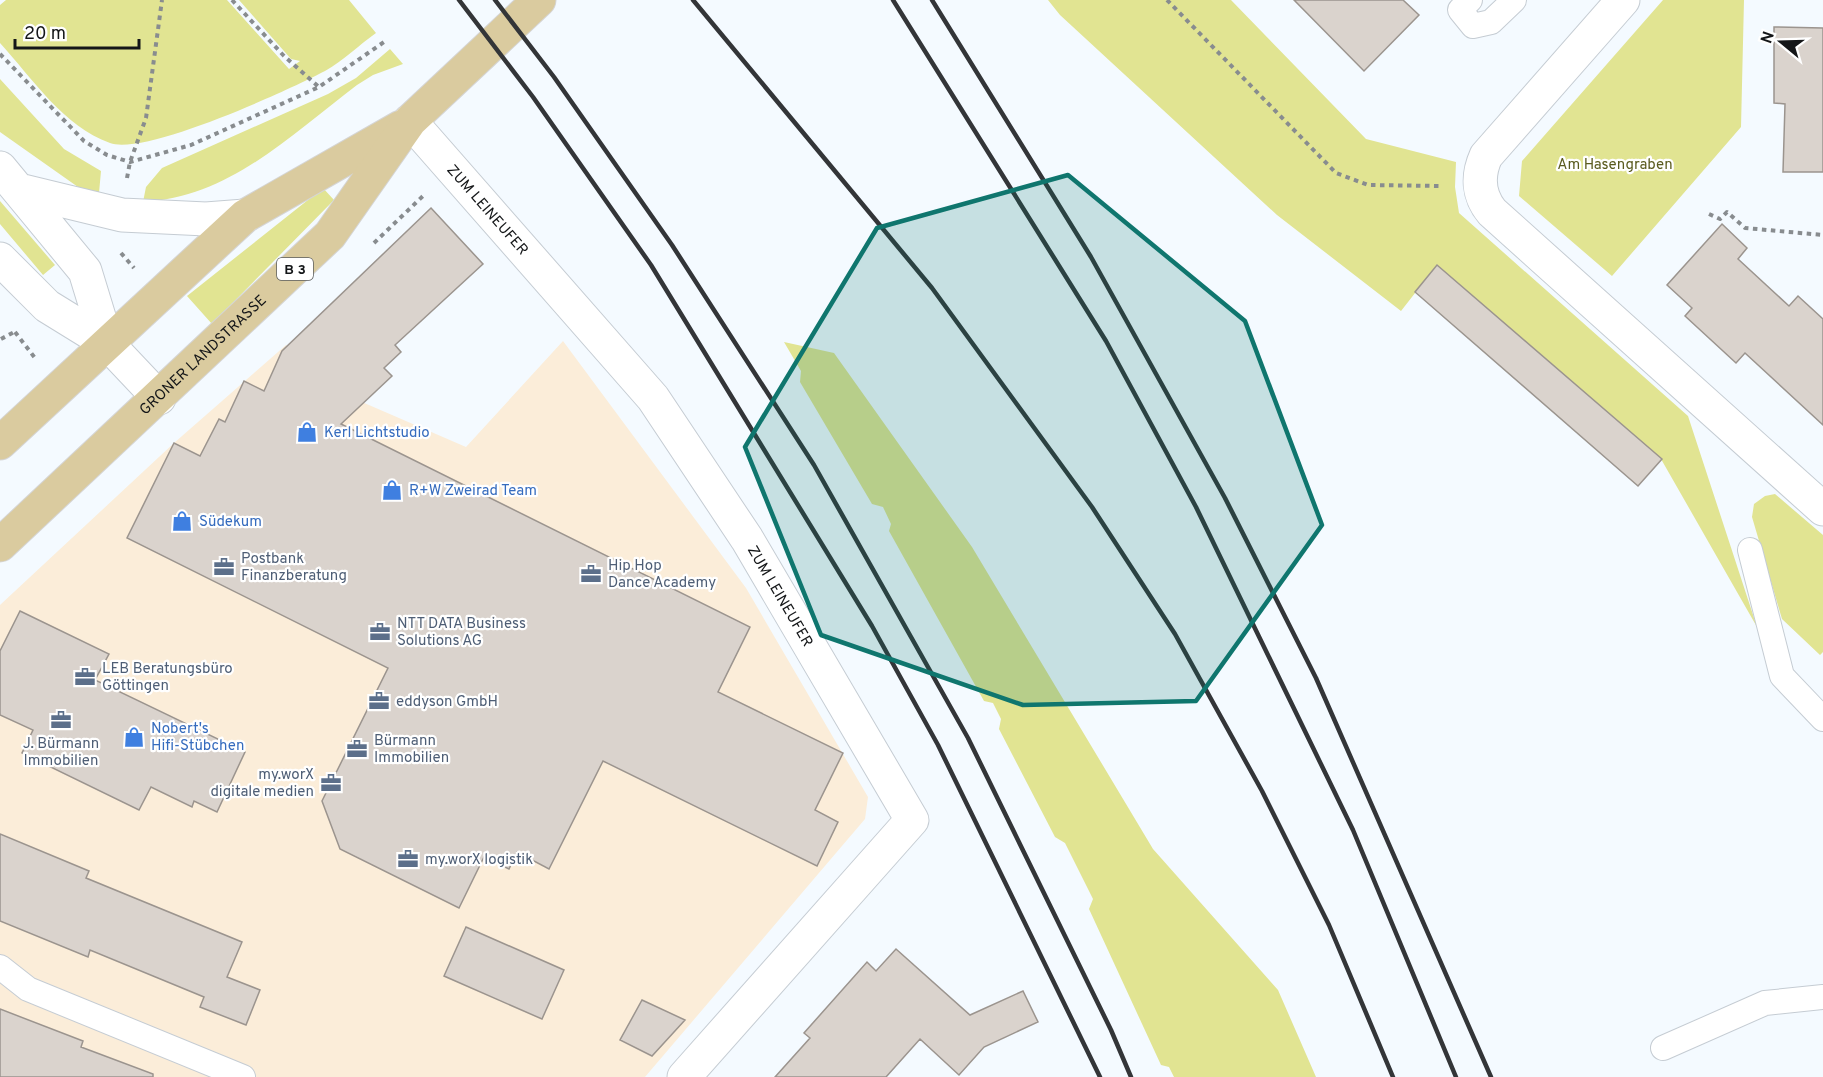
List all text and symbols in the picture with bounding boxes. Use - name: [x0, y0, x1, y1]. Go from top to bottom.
- scale bar: [15, 12, 140, 50]
- north arrow: [1751, 12, 1811, 72]
- text: 20 m: [24, 23, 66, 46]
- text: N: [1757, 29, 1780, 46]
- park label: Am Hasengraben: [1557, 156, 1673, 175]
- street label: ZUM LEINEUFER: [442, 161, 532, 260]
- road number: B 3: [277, 258, 313, 280]
- street label: GRONER LANDSTRASSE: [136, 292, 271, 420]
- shop icon: Kerl Lichtstudio: [295, 420, 319, 444]
- place label: Kerl Lichtstudio: [324, 424, 430, 443]
- shop icon: R+W Zweirad Team: [380, 478, 404, 502]
- place label: R+W Zweirad Team: [409, 482, 537, 501]
- shop icon: Südekum: [170, 509, 194, 533]
- place label: Südekum: [199, 513, 262, 532]
- street label: ZUM LEINEUFER: [742, 543, 816, 651]
- place label: Postbank Finanzberatung: [241, 550, 347, 586]
- office icon: Postbank Finanzberatung: [212, 555, 236, 579]
- place label: Hip Hop Dance Academy: [608, 557, 716, 593]
- office icon: Hip Hop Dance Academy: [579, 562, 603, 586]
- place label: NTT DATA Business Solutions AG: [397, 615, 526, 651]
- office icon: NTT DATA Business Solutions AG: [368, 620, 392, 644]
- place label: LEB Beratungsbüro Göttingen: [102, 660, 233, 696]
- office icon: LEB Beratungsbüro Göttingen: [73, 665, 97, 689]
- office icon: eddyson GmbH: [367, 689, 391, 713]
- place label: eddyson GmbH: [396, 693, 498, 712]
- office icon: J. Bürmann Immobilien: [49, 708, 73, 732]
- place label: Nobert's Hifi-Stübchen: [151, 720, 244, 756]
- shop icon: Nobert's Hifi-Stübchen: [122, 725, 146, 749]
- place label: Bürmann Immobilien: [374, 732, 449, 768]
- place label: J. Bürmann Immobilien: [23, 735, 99, 771]
- office icon: Bürmann Immobilien: [345, 737, 369, 761]
- place label: my.worX digitale medien: [210, 766, 314, 802]
- office icon: my.worX digitale medien: [319, 771, 343, 795]
- office icon: my.worX logistik: [396, 847, 420, 871]
- place label: my.worX logistik: [425, 851, 533, 870]

